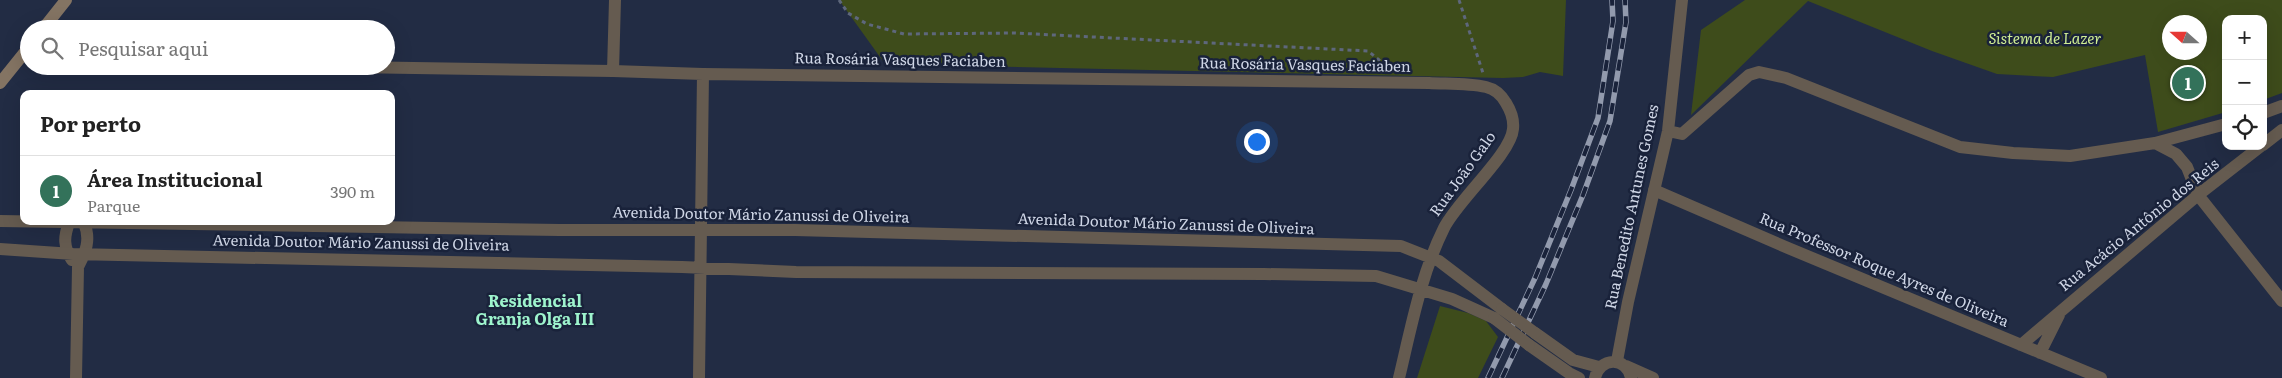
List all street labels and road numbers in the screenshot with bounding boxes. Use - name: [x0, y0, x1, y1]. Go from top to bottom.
- street label: Rua Rosária Vasques Faciaben: [794, 45, 1006, 72]
- street label: Rua Rosária Vasques Faciaben: [1199, 50, 1411, 77]
- street label: Rua Benedito Antunes Gomes: [1598, 102, 1664, 311]
- street label: Rua João Galo: [1423, 126, 1501, 220]
- street label: Rua Acácio Antônio dos Reis: [2053, 152, 2223, 296]
- street label: Avenida Doutor Mário Zanussi de Oliveira: [612, 199, 911, 228]
- street label: Rua Professor Roque Ayres de Oliveira: [1756, 205, 2014, 332]
- street label: Avenida Doutor Mário Zanussi de Oliveira: [1017, 206, 1316, 239]
- street label: Avenida Doutor Mário Zanussi de Oliveira: [212, 227, 511, 256]

